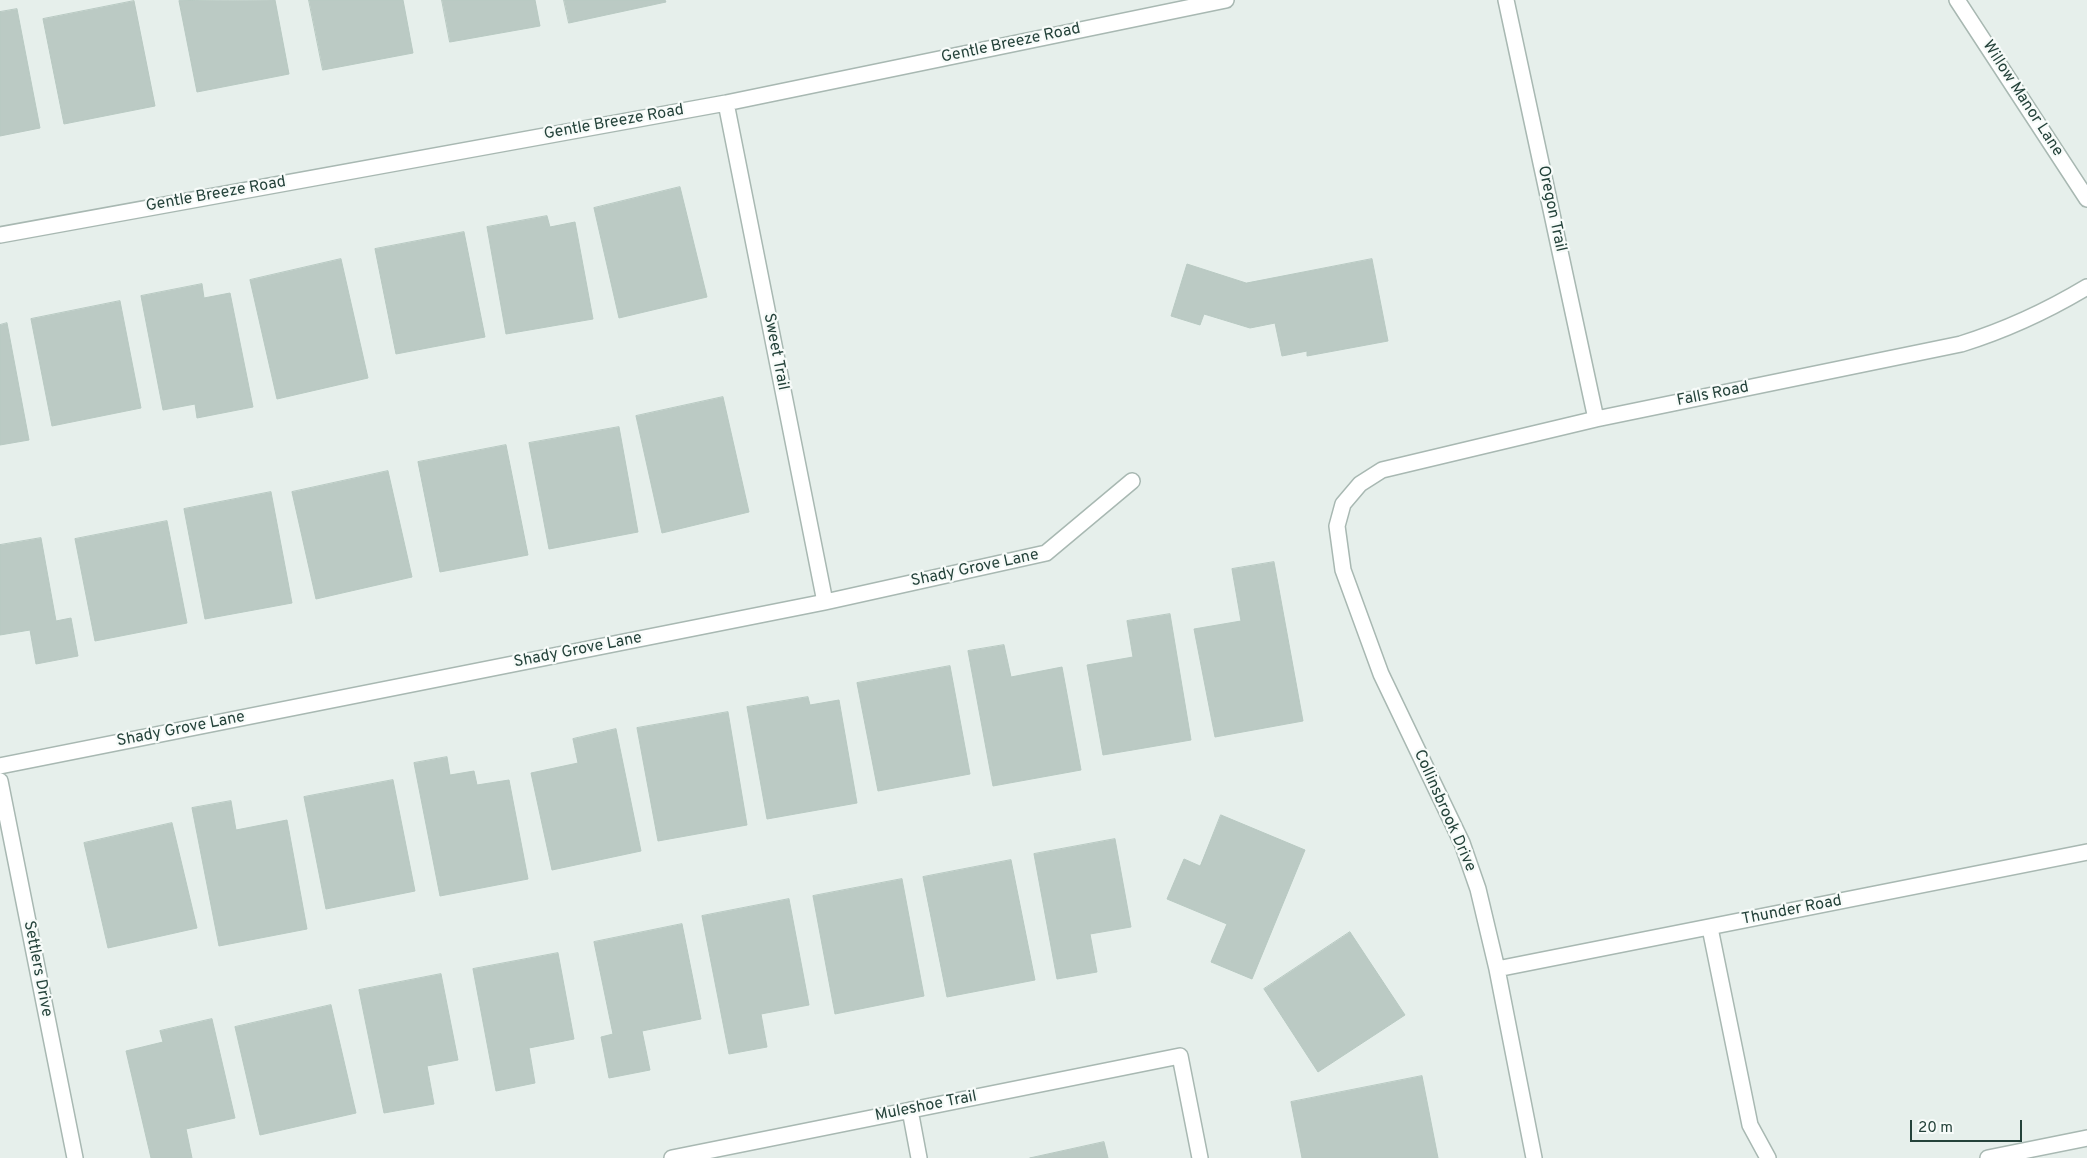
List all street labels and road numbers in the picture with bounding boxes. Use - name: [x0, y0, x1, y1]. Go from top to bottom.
- street label: Gentle Breeze Road: [940, 20, 1082, 68]
- street label: Willow Manor Lane: [1977, 37, 2067, 161]
- street label: Gentle Breeze Road: [542, 101, 686, 145]
- street label: Oregon Trail: [1533, 164, 1569, 254]
- street label: Gentle Breeze Road: [144, 173, 288, 217]
- street label: Sweet Trail: [758, 312, 792, 392]
- street label: Falls Road: [1675, 379, 1751, 411]
- street label: Shady Grove Lane: [909, 546, 1041, 592]
- street label: Shady Grove Lane: [512, 629, 644, 673]
- street label: Shady Grove Lane: [115, 708, 247, 752]
- street label: Collinsbrook Drive: [1409, 747, 1479, 875]
- street label: Thunder Road: [1740, 892, 1844, 930]
- street label: Settlers Drive: [18, 919, 56, 1019]
- street label: Muleshoe Trail: [873, 1088, 979, 1126]

